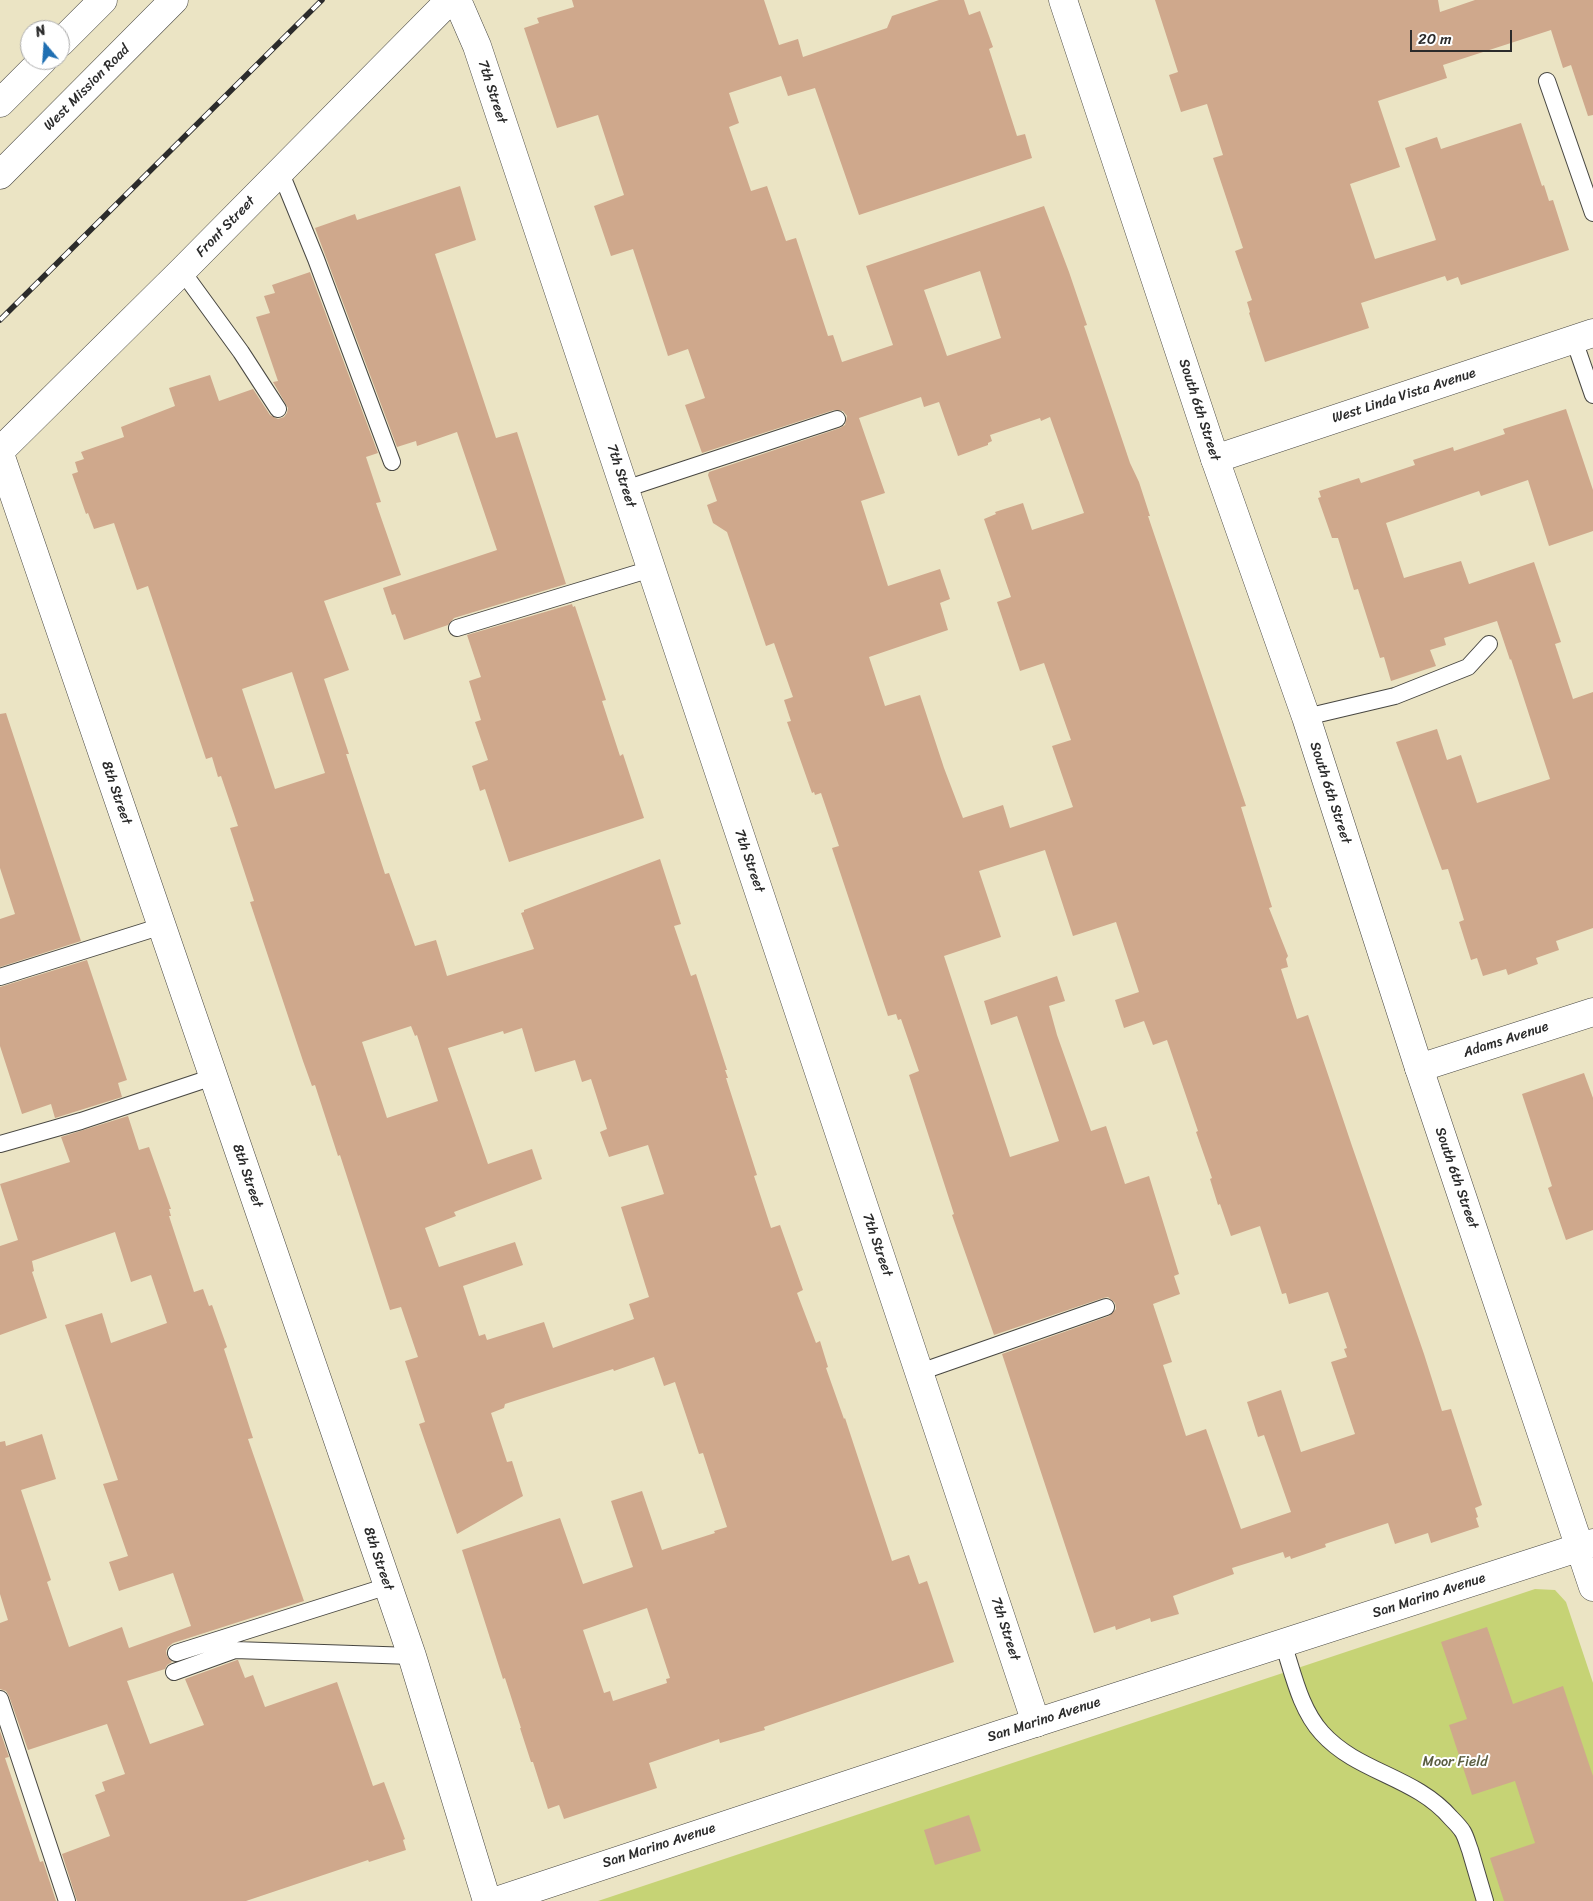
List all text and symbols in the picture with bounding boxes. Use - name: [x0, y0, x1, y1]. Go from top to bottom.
- text: N: [32, 18, 49, 45]
- north arrow: [20, 20, 70, 70]
- scale bar: [1413, 20, 1516, 52]
- text: 20 m: [1418, 26, 1452, 52]
- street label: West Mission Road: [41, 42, 133, 134]
- street label: 7th Street: [474, 58, 510, 126]
- street label: Front Street: [193, 193, 259, 261]
- street label: South 6th Street: [1175, 357, 1223, 463]
- street label: West Linda Vista Avenue: [1330, 365, 1478, 427]
- street label: 7th Street: [603, 442, 639, 510]
- street label: South 6th Street: [1306, 740, 1354, 846]
- street label: 8th Street: [97, 759, 135, 827]
- street label: 7th Street: [730, 827, 768, 895]
- street label: Adams Avenue: [1461, 1018, 1551, 1062]
- street label: South 6th Street: [1431, 1125, 1481, 1231]
- street label: 8th Street: [228, 1142, 266, 1210]
- street label: 7th Street: [858, 1211, 896, 1279]
- street label: 8th Street: [359, 1525, 397, 1593]
- street label: San Marino Avenue: [1370, 1570, 1488, 1622]
- street label: 7th Street: [987, 1595, 1023, 1663]
- street label: San Marino Avenue: [985, 1694, 1103, 1746]
- park label: Moor Field: [1422, 1754, 1488, 1770]
- street label: San Marino Avenue: [600, 1820, 718, 1872]

